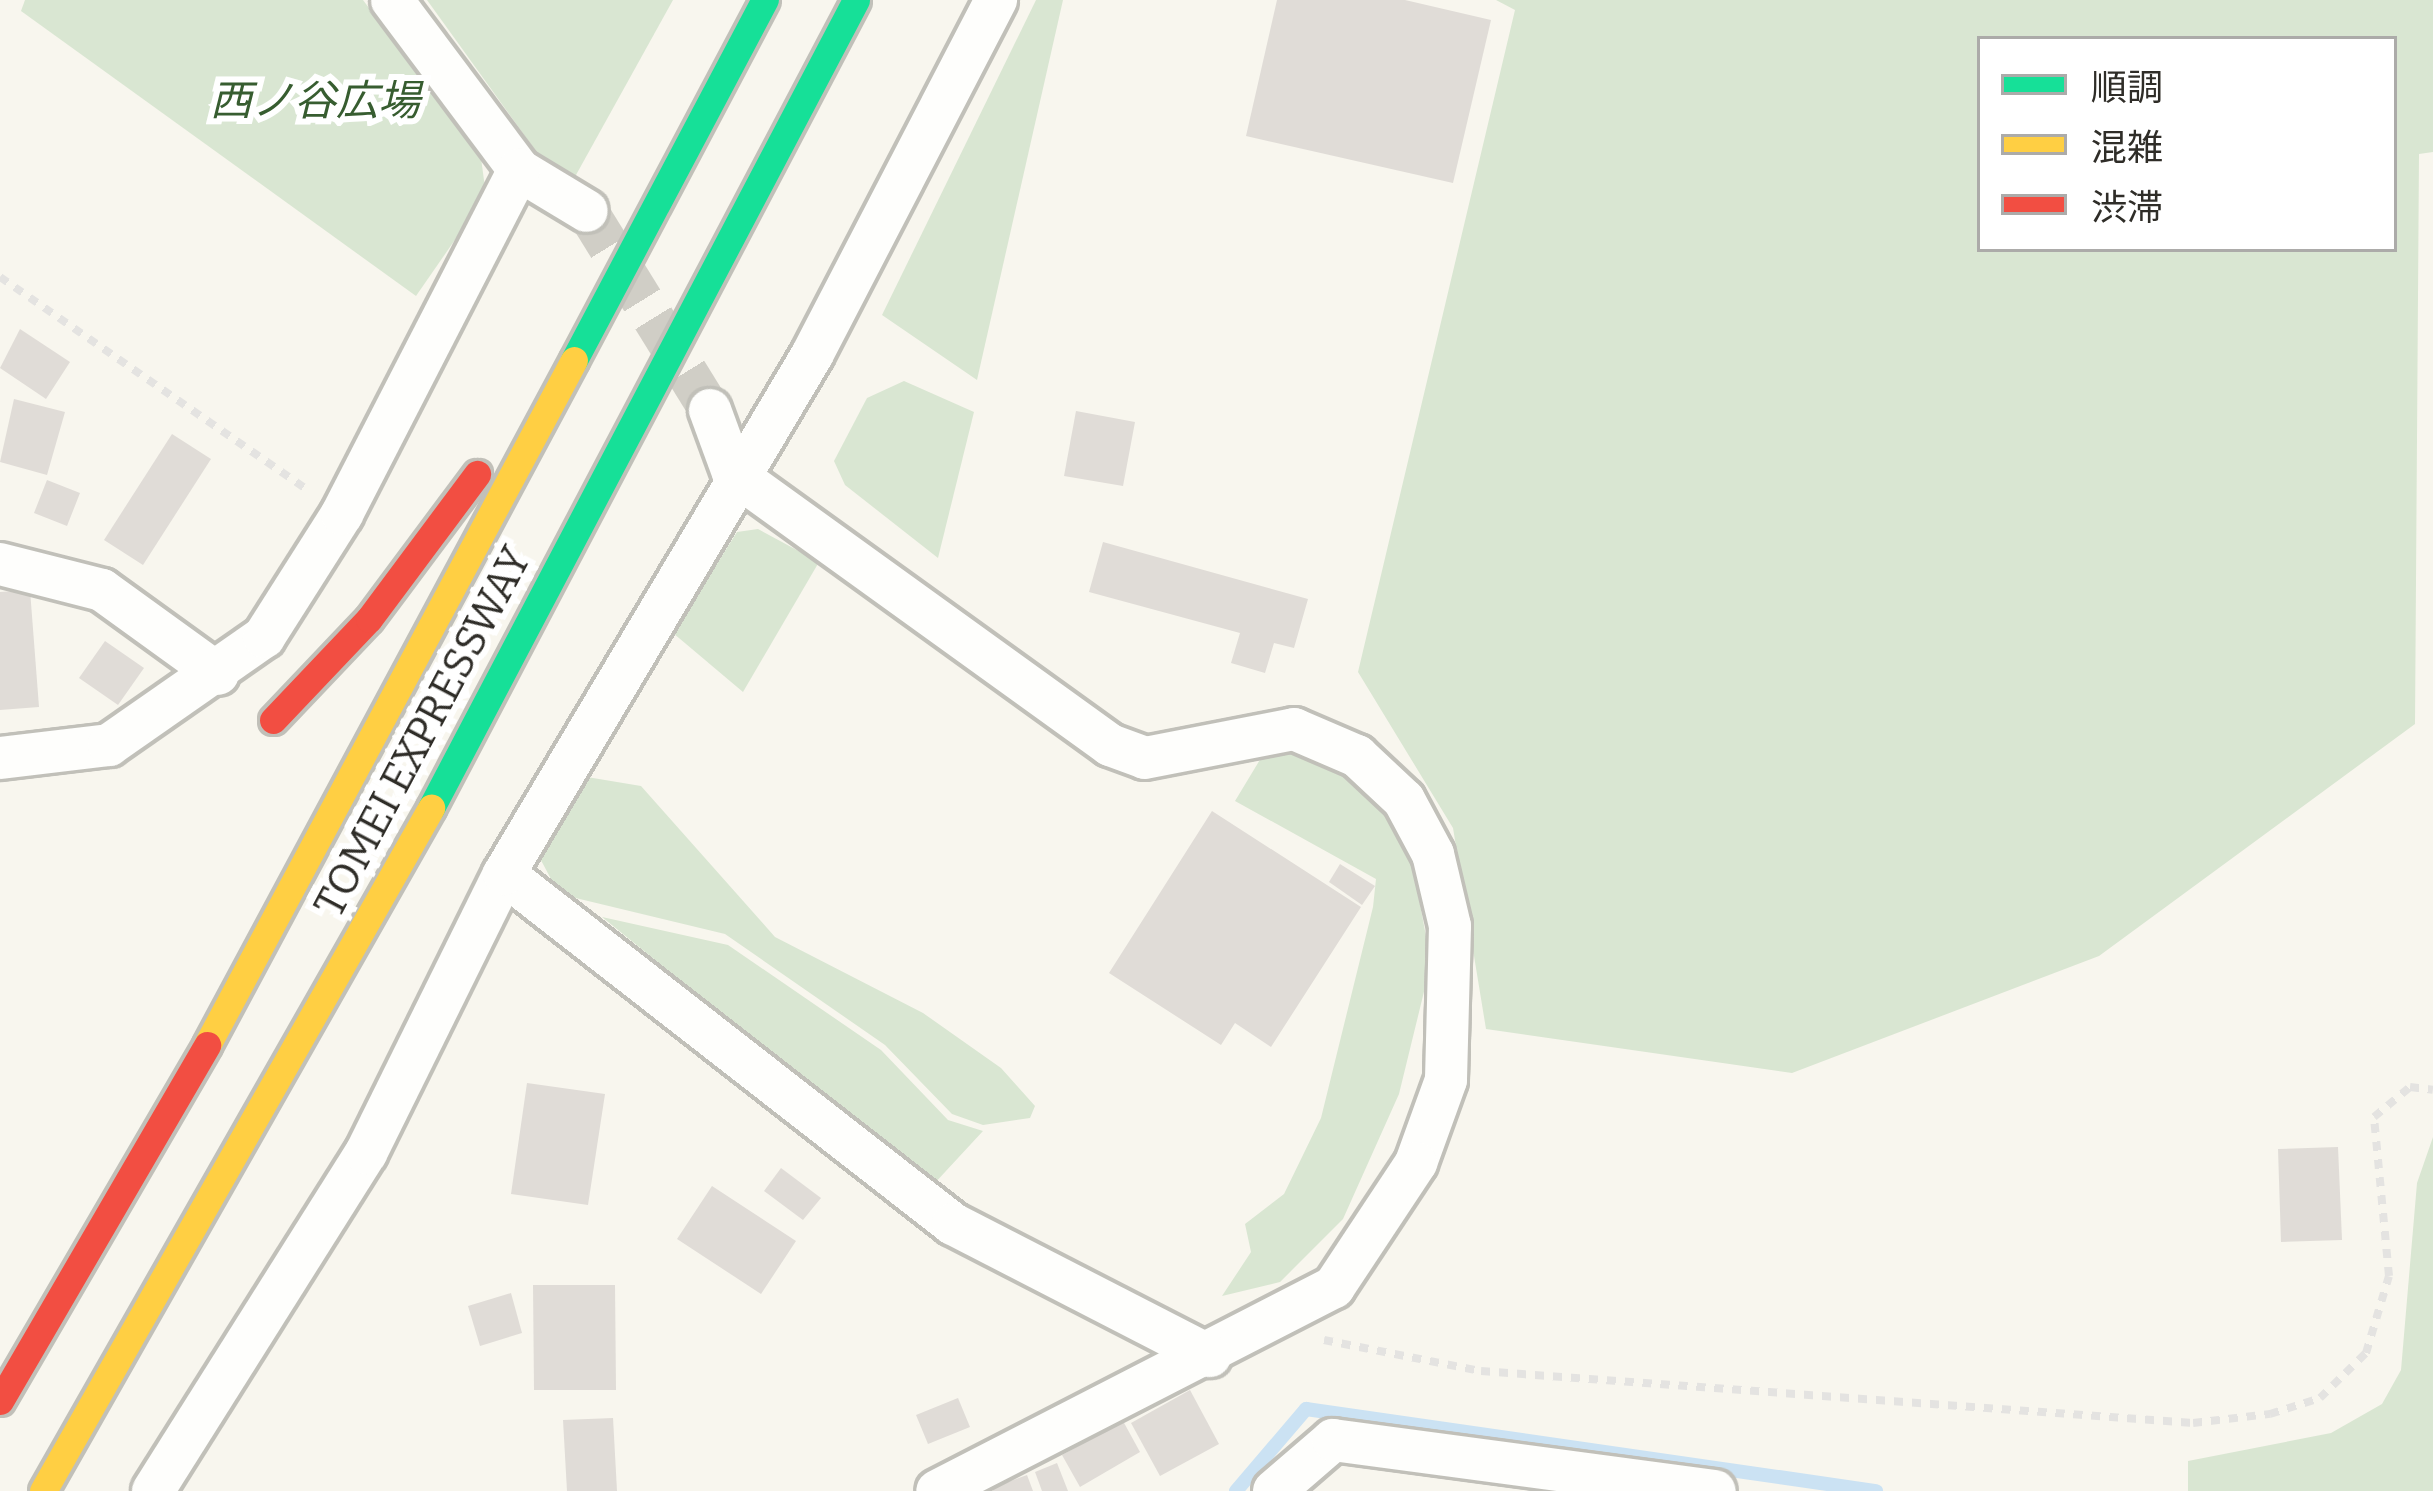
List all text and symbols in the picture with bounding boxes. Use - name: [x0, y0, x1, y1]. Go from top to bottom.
- legend: [1977, 36, 2397, 252]
- text: 順調: [2091, 66, 2163, 110]
- park label: 西ノ谷広場: [210, 76, 420, 126]
- text: 混雑: [2091, 126, 2163, 170]
- text: 渋滞: [2091, 186, 2163, 230]
- street label: TOMEI EXPRESSWAY: [304, 538, 542, 926]

